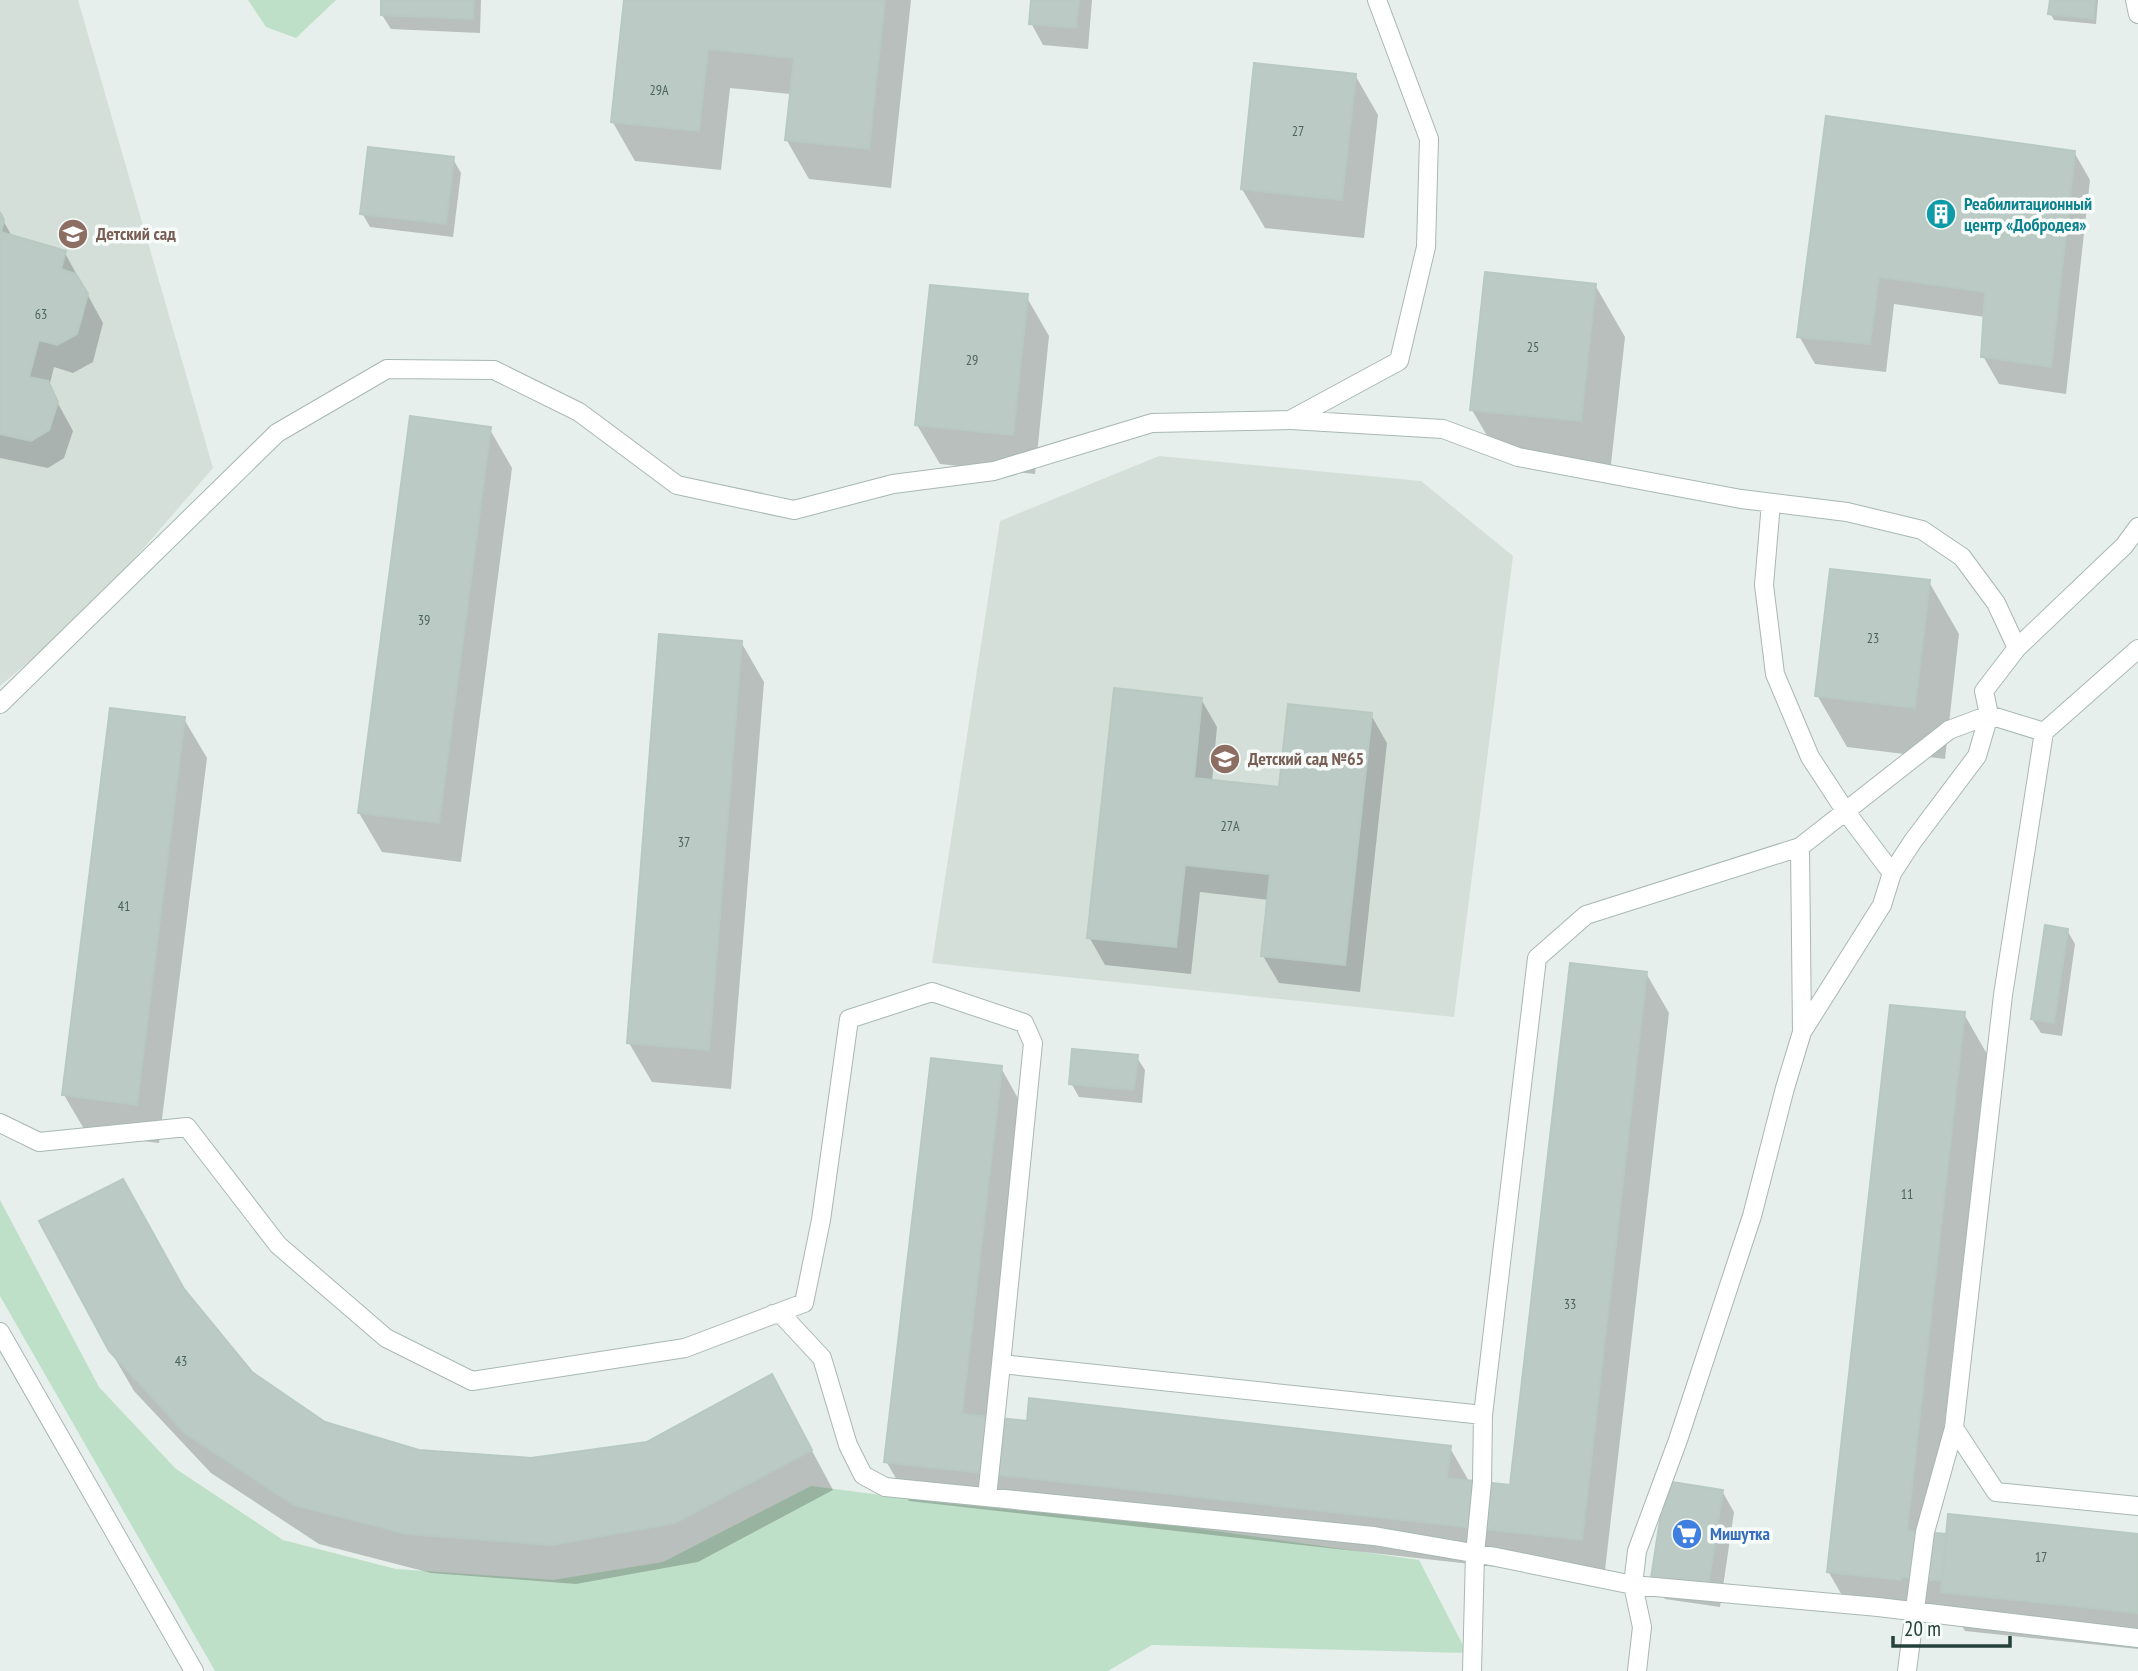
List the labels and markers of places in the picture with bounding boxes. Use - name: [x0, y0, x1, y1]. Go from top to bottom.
- place label: Реабилитационный центр «Добродея»: [1964, 192, 2092, 236]
- building icon: Реабилитационный центр «Добродея»: [1924, 197, 1958, 231]
- school or university icon: Детский сад: [56, 217, 90, 251]
- place label: Детский сад: [96, 222, 176, 245]
- school or university icon: Детский сад №65: [1208, 742, 1242, 776]
- place label: Детский сад №65: [1248, 747, 1364, 770]
- supermarket icon: Мишутка: [1670, 1517, 1704, 1551]
- place label: Мишутка: [1710, 1522, 1770, 1545]

